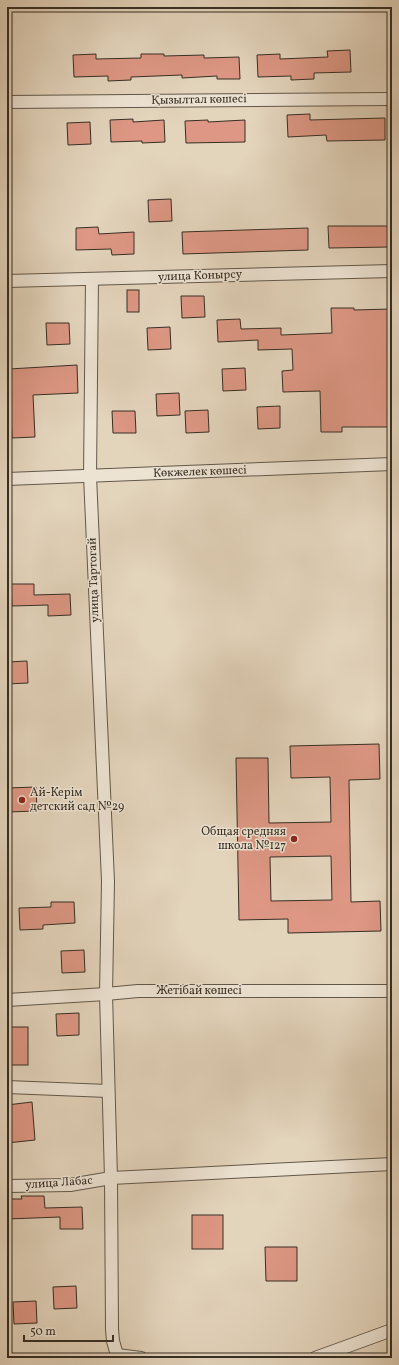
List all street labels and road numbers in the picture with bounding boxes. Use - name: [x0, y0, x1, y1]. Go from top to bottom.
- street label: Қызылтал көшесі: [151, 91, 247, 109]
- street label: улица Конырсу: [158, 267, 243, 285]
- street label: Көкжелек көшесі: [153, 462, 248, 482]
- street label: улица Тартогай: [85, 537, 103, 623]
- street label: Жетібай көшесі: [156, 983, 242, 999]
- street label: улица Лабас: [25, 1173, 93, 1193]

